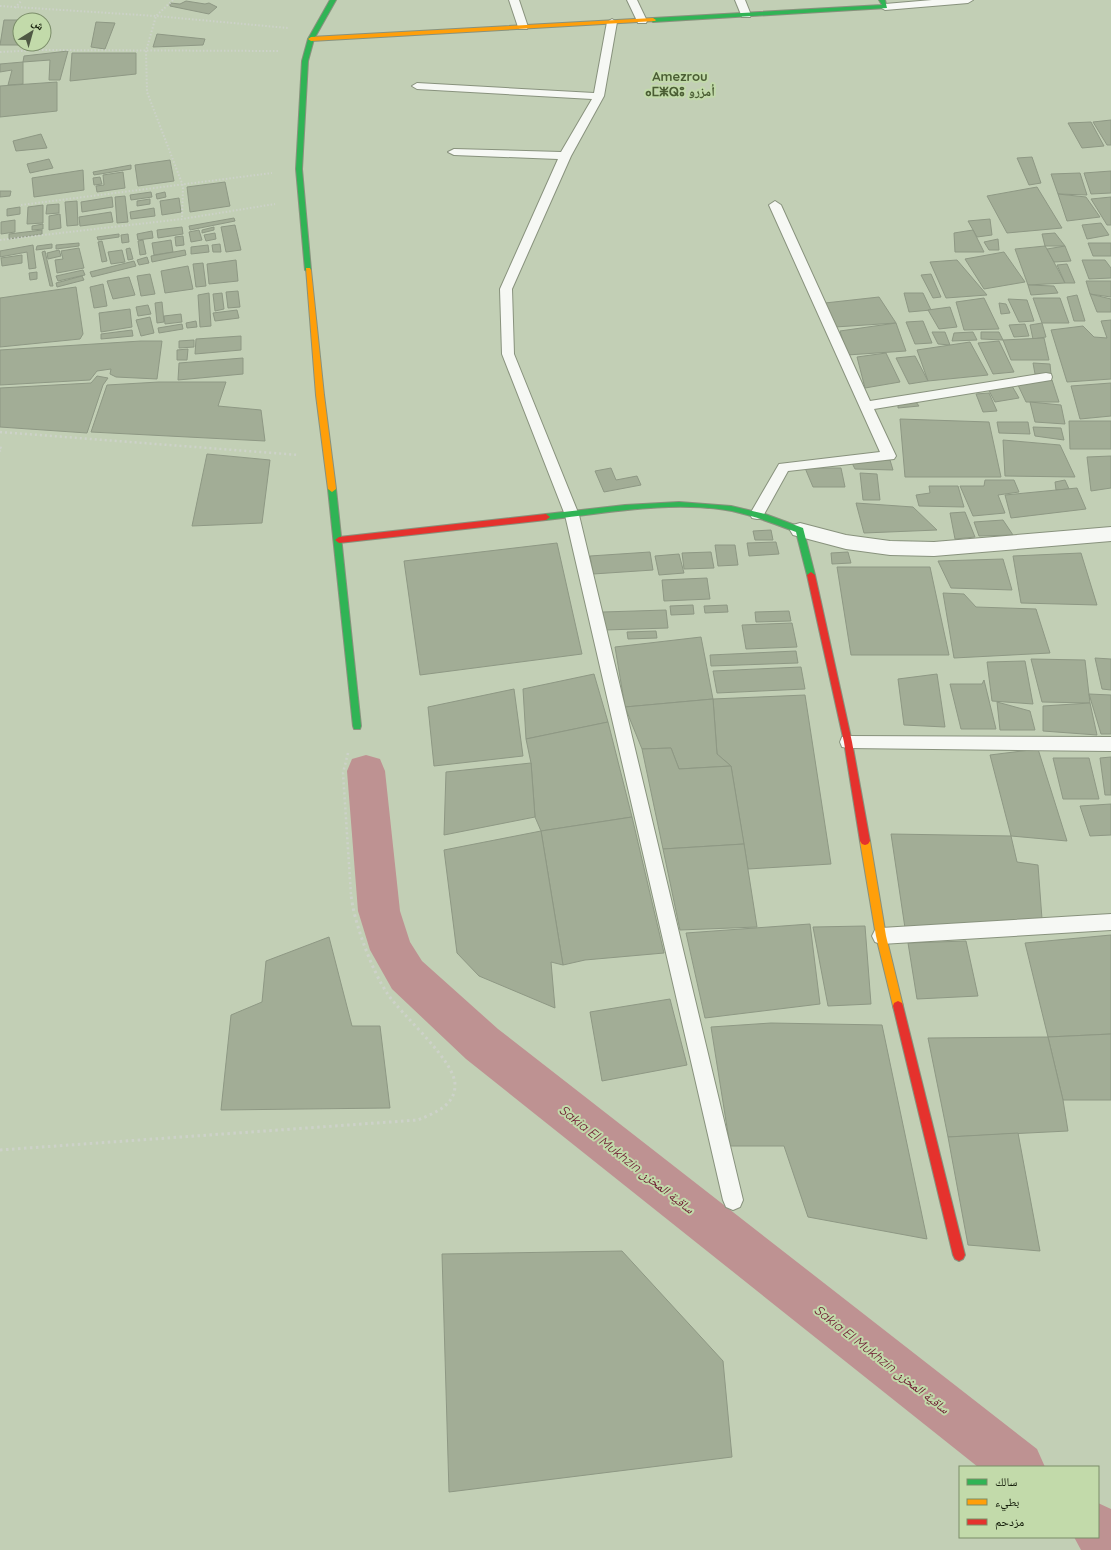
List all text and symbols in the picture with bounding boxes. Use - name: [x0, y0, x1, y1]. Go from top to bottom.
- north arrow: [12, 12, 52, 52]
- text: ش: [29, 15, 47, 34]
- district label: Amezrou ⴰⵎⵥⵕⵓ أمزرو: [645, 68, 715, 99]
- water label: Sakia El Mukhzin ساقية المخزن: [556, 1101, 698, 1218]
- water label: Sakia El Mukhzin ساقية المخزن: [811, 1301, 953, 1418]
- legend: [959, 1466, 1099, 1538]
- text: سالك: [995, 1474, 1017, 1489]
- text: بطيء: [995, 1494, 1019, 1512]
- text: مزدحم: [995, 1514, 1024, 1530]

